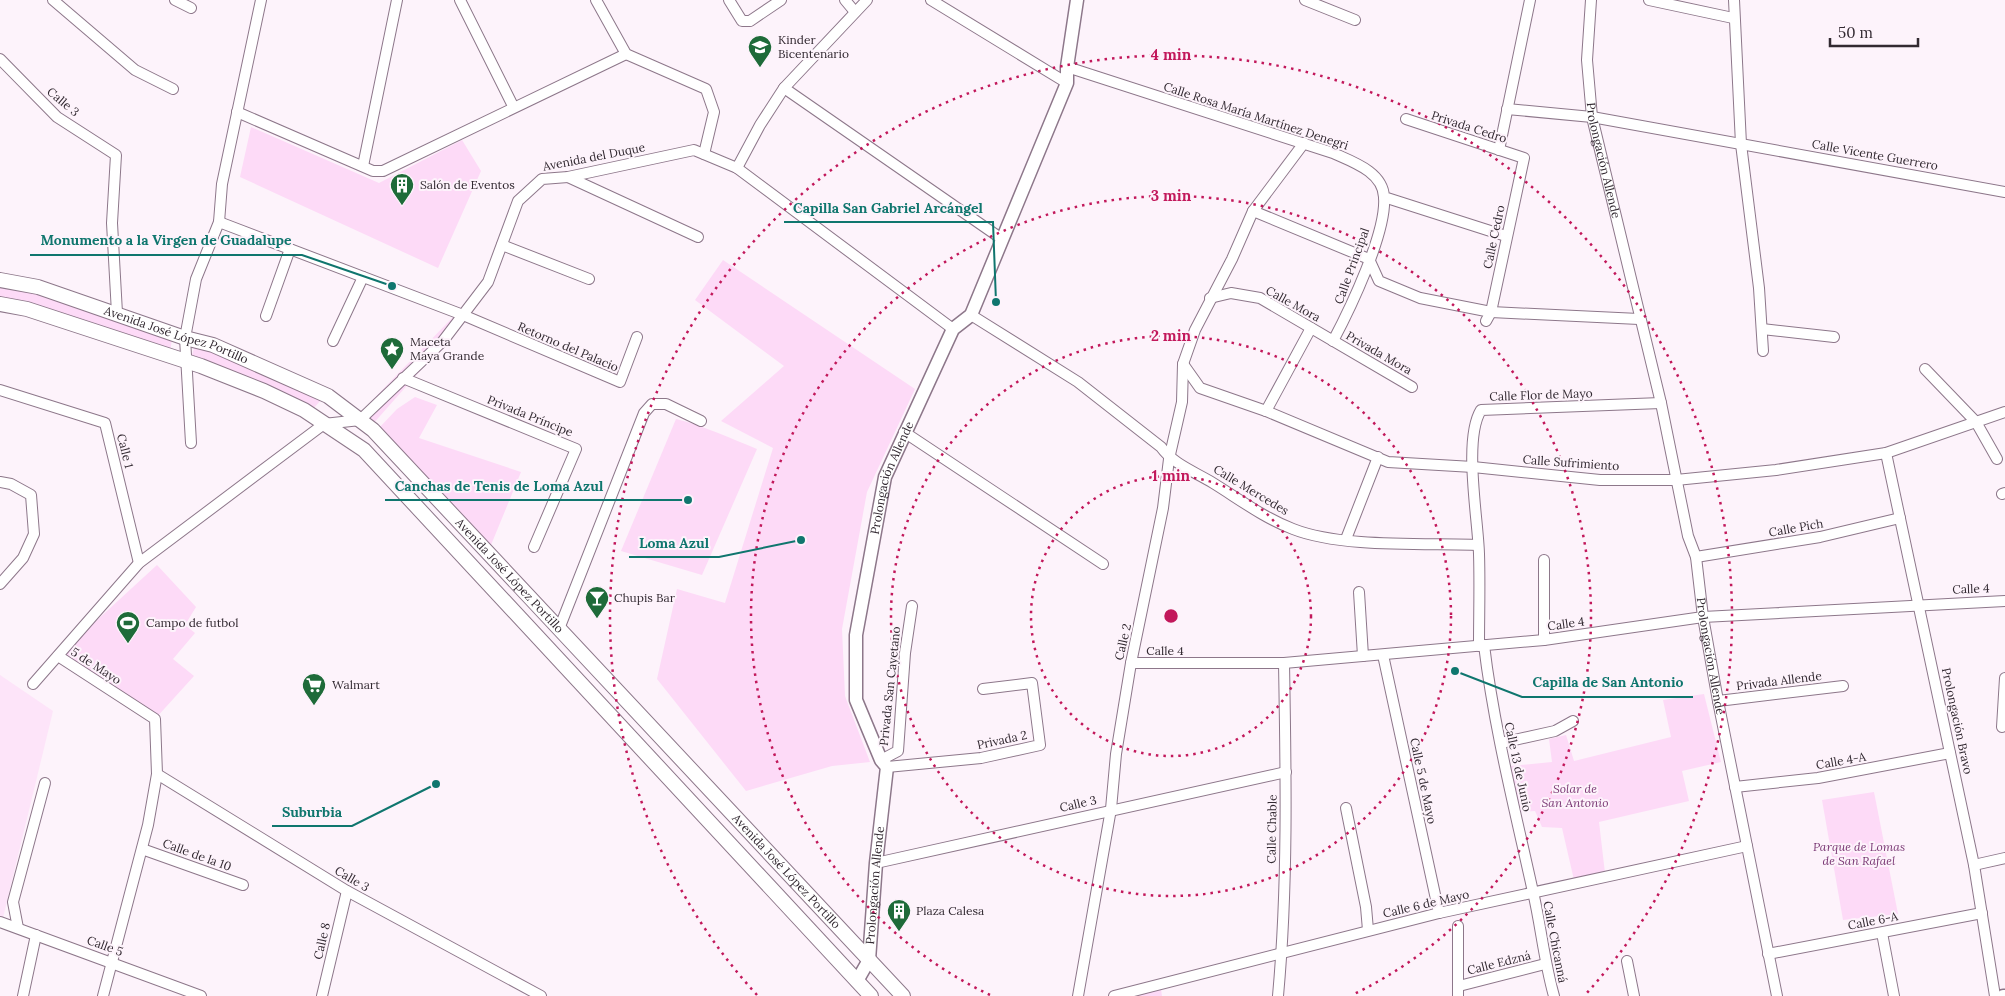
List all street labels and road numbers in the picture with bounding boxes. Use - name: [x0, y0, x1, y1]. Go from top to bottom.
- street label: Calle Rosa María Martínez Denegri: [1162, 79, 1350, 153]
- street label: Calle 3: [44, 84, 83, 120]
- street label: Prolongación Allende: [1584, 102, 1624, 220]
- street label: Privada Cedro: [1429, 107, 1509, 146]
- street label: Calle Vicente Guerrero: [1811, 136, 1939, 173]
- street label: Avenida del Duque: [541, 139, 647, 174]
- street label: Calle Cedro: [1479, 204, 1508, 270]
- street label: Calle Principal: [1331, 226, 1372, 306]
- street label: Calle Mora: [1263, 282, 1323, 325]
- street label: Avenida José López Portillo: [101, 302, 251, 367]
- street label: Retorno del Palacio: [516, 319, 621, 375]
- street label: Privada Mora: [1344, 328, 1415, 378]
- street label: Calle Flor de Mayo: [1489, 385, 1593, 404]
- street label: Privada Príncipe: [485, 392, 576, 440]
- street label: Prolongación Allende: [867, 418, 917, 536]
- street label: Calle 1: [114, 432, 137, 470]
- street label: Calle Sufrimiento: [1522, 452, 1620, 473]
- street label: Calle Mercedes: [1211, 461, 1292, 518]
- street label: Avenida José López Portillo: [452, 514, 567, 636]
- street label: Calle Pich: [1768, 515, 1824, 540]
- street label: Calle 4: [1952, 580, 1990, 597]
- street label: Prolongación Allende: [1694, 597, 1729, 716]
- street label: Calle 4: [1546, 613, 1586, 634]
- street label: Calle 2: [1111, 622, 1134, 662]
- street label: Privada San Cayetano: [876, 625, 903, 746]
- street label: Calle 4: [1146, 643, 1184, 658]
- street label: 5 de Mayo: [68, 644, 124, 687]
- street label: Prolongación Bravo: [1939, 666, 1976, 776]
- street label: Privada Allende: [1735, 668, 1823, 693]
- street label: Calle 13 de Junio: [1502, 721, 1535, 813]
- street label: Privada 2: [975, 727, 1028, 752]
- street label: Calle 5 de Mayo: [1407, 736, 1440, 825]
- street label: Calle 4-A: [1815, 749, 1868, 772]
- street label: Calle 3: [1058, 792, 1098, 815]
- street label: Calle Chable: [1263, 794, 1280, 864]
- street label: Avenida José López Portillo: [729, 810, 844, 932]
- street label: Prolongación Allende: [862, 825, 887, 945]
- street label: Calle de la 10: [161, 835, 234, 874]
- street label: Calle 3: [332, 863, 372, 895]
- street label: Calle 6 de Mayo: [1381, 886, 1470, 921]
- street label: Calle Chicanná: [1540, 900, 1571, 984]
- street label: Calle 6-A: [1847, 908, 1900, 933]
- street label: Calle 8: [310, 921, 333, 961]
- street label: Calle 5: [85, 932, 125, 959]
- street label: Calle Edzná: [1466, 947, 1532, 978]

